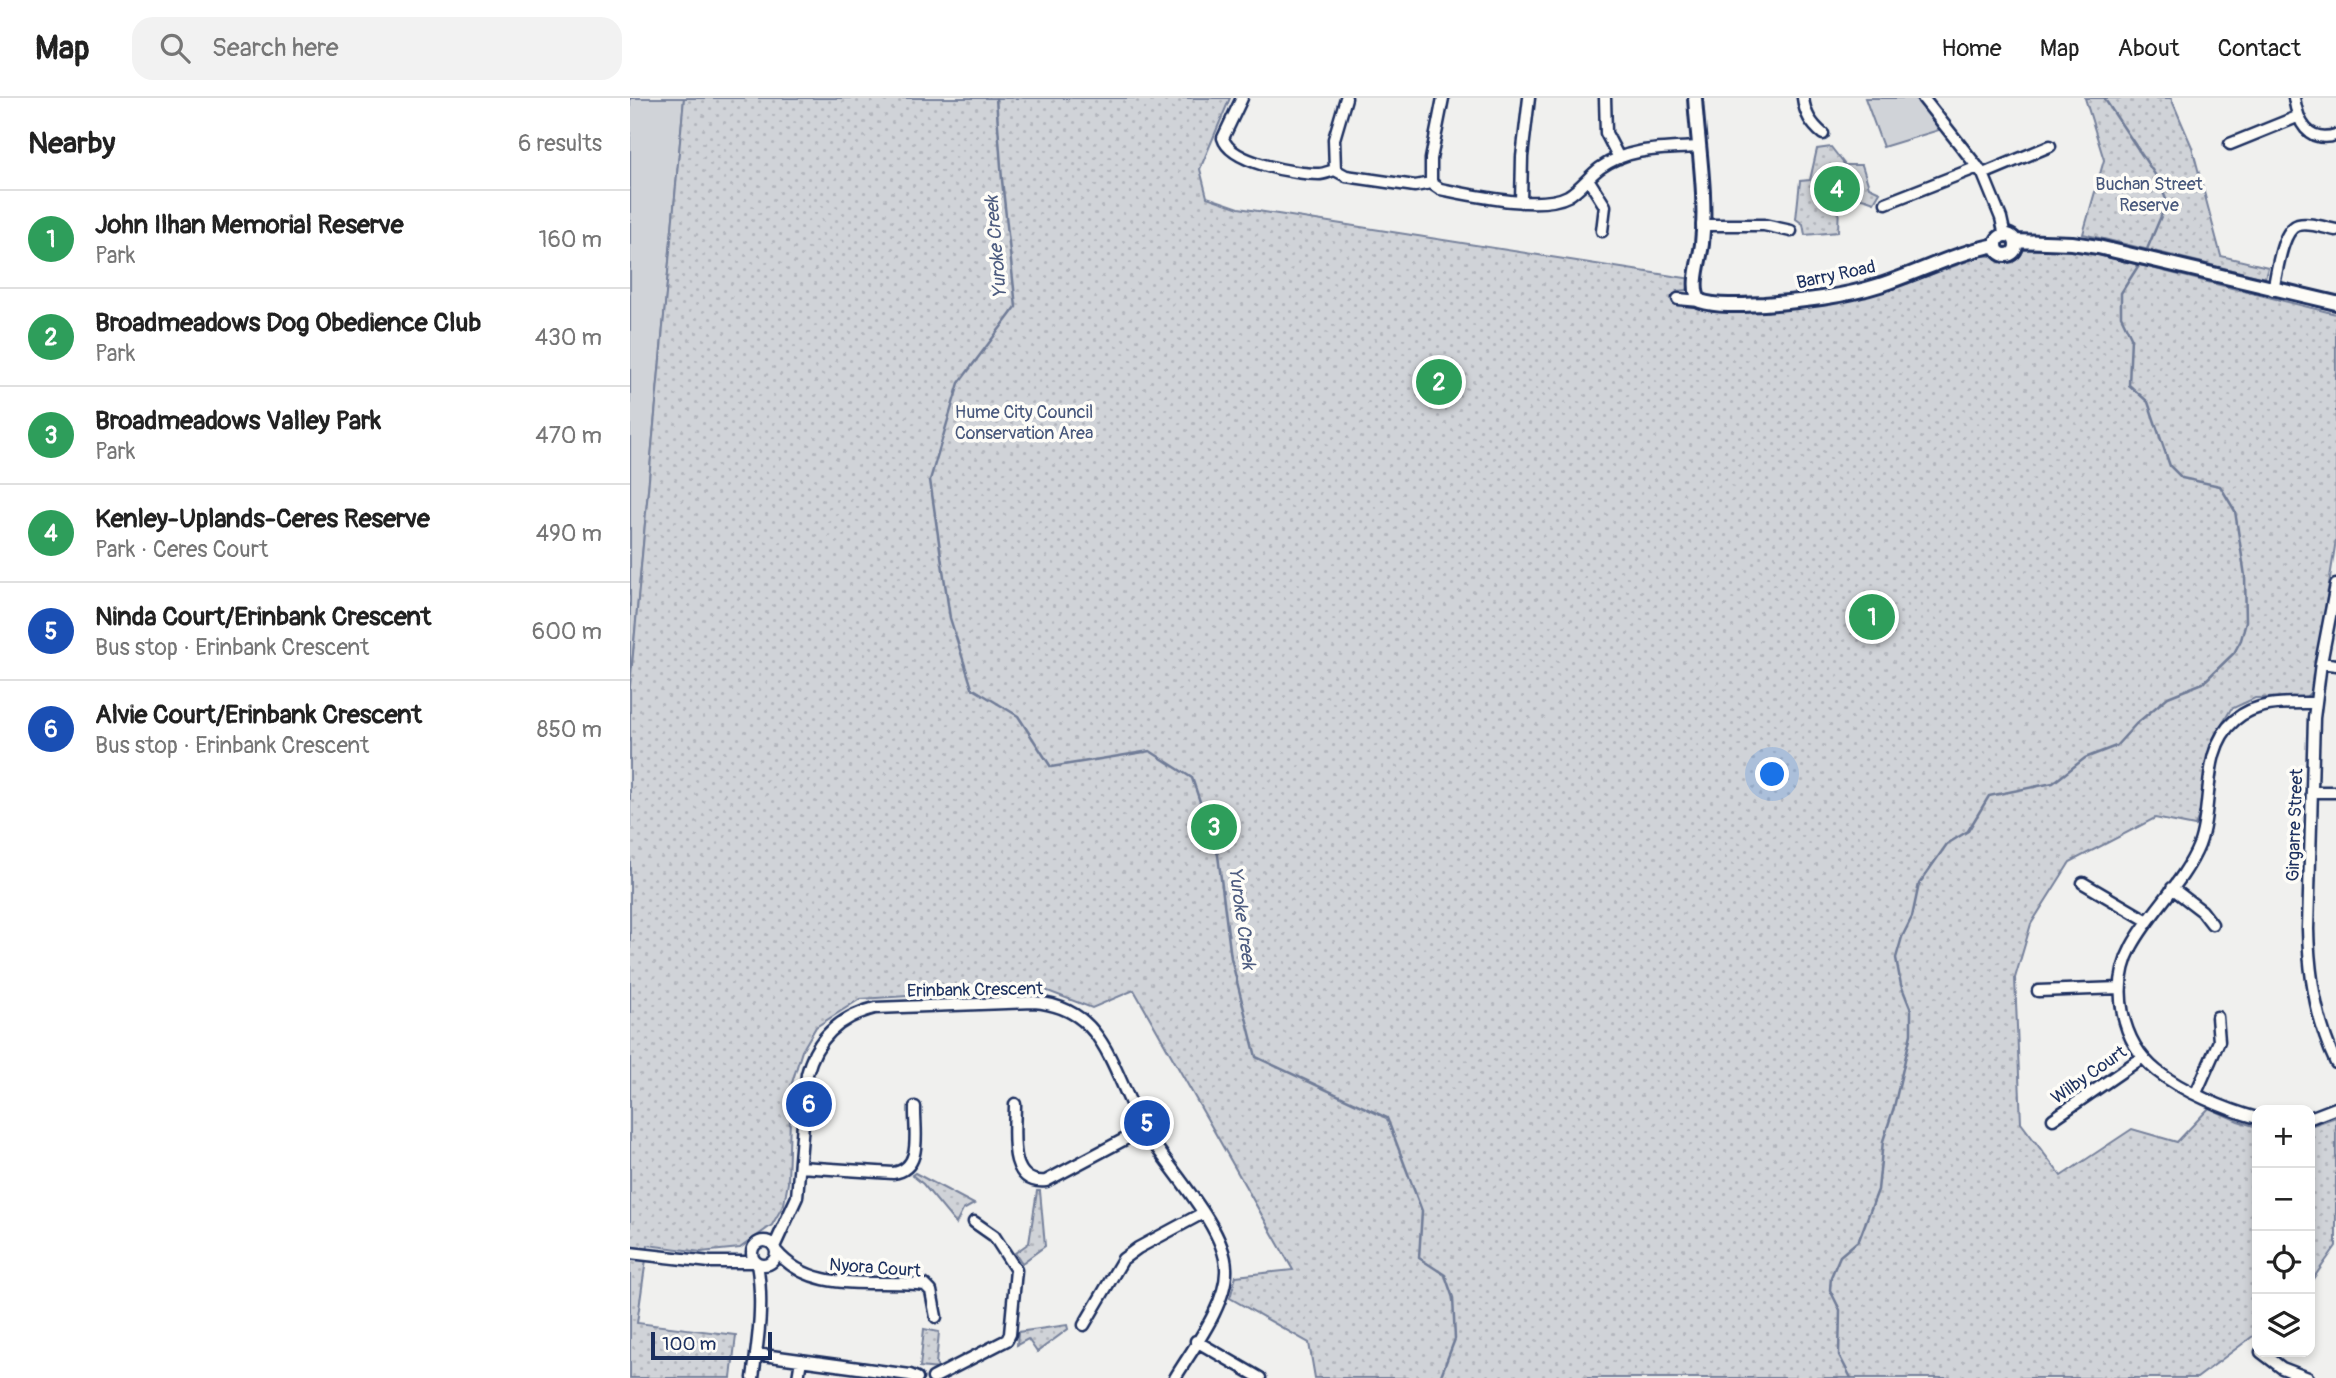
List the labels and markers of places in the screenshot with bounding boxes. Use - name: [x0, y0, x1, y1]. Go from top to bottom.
- pin: 4: [1814, 163, 1860, 215]
- pin: 2: [1416, 356, 1462, 408]
- pin: 1: [1849, 591, 1895, 643]
- pin: 3: [1191, 801, 1237, 853]
- pin: 6: [786, 1078, 832, 1130]
- pin: 5: [1124, 1097, 1170, 1149]

